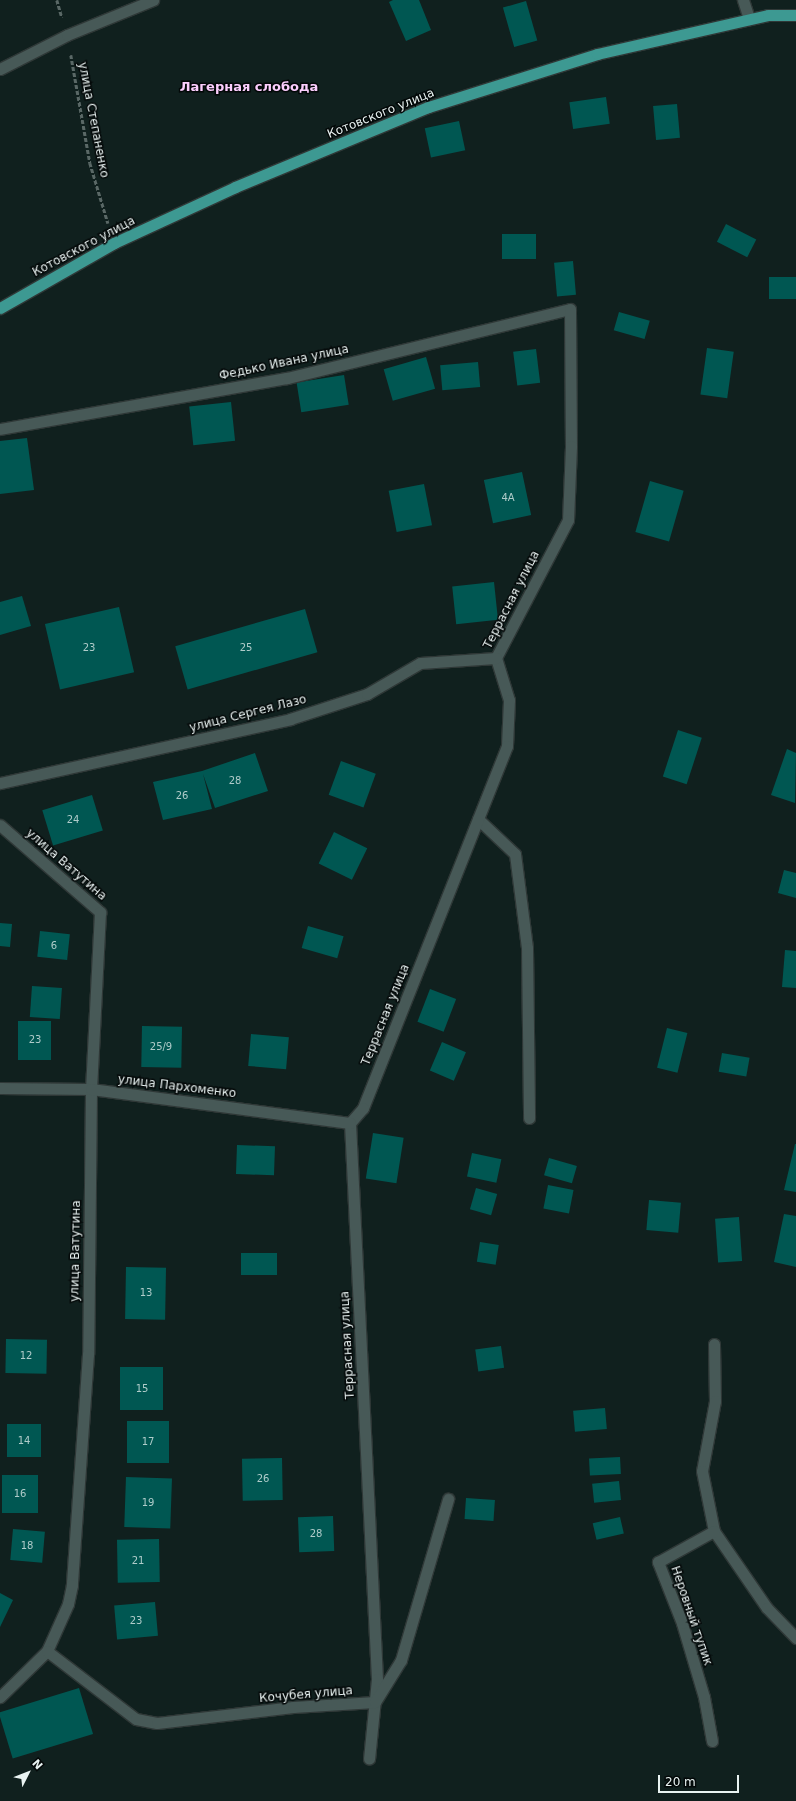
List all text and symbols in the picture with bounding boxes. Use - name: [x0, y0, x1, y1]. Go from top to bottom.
- street label: улица Степаненко: [75, 61, 111, 179]
- district label: Лагерная слобода: [180, 79, 318, 95]
- street label: Котовского улица: [325, 86, 437, 142]
- street label: Котовского улица: [30, 214, 138, 280]
- street label: Федько Ивана улица: [218, 342, 350, 384]
- house number: 4А: [501, 492, 515, 504]
- street label: Террасная улица: [481, 549, 543, 651]
- house number: 23: [83, 642, 95, 654]
- house number: 25: [240, 642, 252, 654]
- street label: улица Сергея Лазо: [188, 692, 308, 736]
- house number: 28: [229, 775, 241, 787]
- house number: 26: [176, 790, 188, 802]
- house number: 24: [67, 814, 79, 826]
- street label: улица Ватутина: [23, 826, 109, 904]
- house number: 6: [51, 940, 57, 952]
- street label: Террасная улица: [359, 962, 413, 1068]
- house number: 23: [29, 1034, 41, 1046]
- house number: 25/9: [150, 1041, 172, 1053]
- street label: улица Пархоменко: [117, 1073, 237, 1101]
- street label: улица Ватутина: [68, 1200, 84, 1302]
- house number: 13: [140, 1287, 152, 1299]
- street label: Террасная улица: [338, 1291, 358, 1399]
- house number: 12: [20, 1350, 32, 1362]
- house number: 15: [136, 1383, 148, 1395]
- house number: 14: [18, 1435, 30, 1447]
- house number: 17: [142, 1436, 154, 1448]
- house number: 26: [257, 1473, 269, 1485]
- house number: 16: [14, 1488, 26, 1500]
- house number: 19: [142, 1497, 154, 1509]
- house number: 28: [310, 1528, 322, 1540]
- house number: 18: [21, 1540, 33, 1552]
- house number: 21: [132, 1555, 144, 1567]
- street label: Неровный тупик: [667, 1564, 715, 1668]
- house number: 23: [130, 1615, 142, 1627]
- street label: Кочубея улица: [259, 1684, 353, 1706]
- north arrow: [8, 1753, 48, 1793]
- text: N: [29, 1757, 45, 1772]
- scale bar: [660, 1767, 741, 1793]
- text: 20 m: [665, 1775, 696, 1789]

